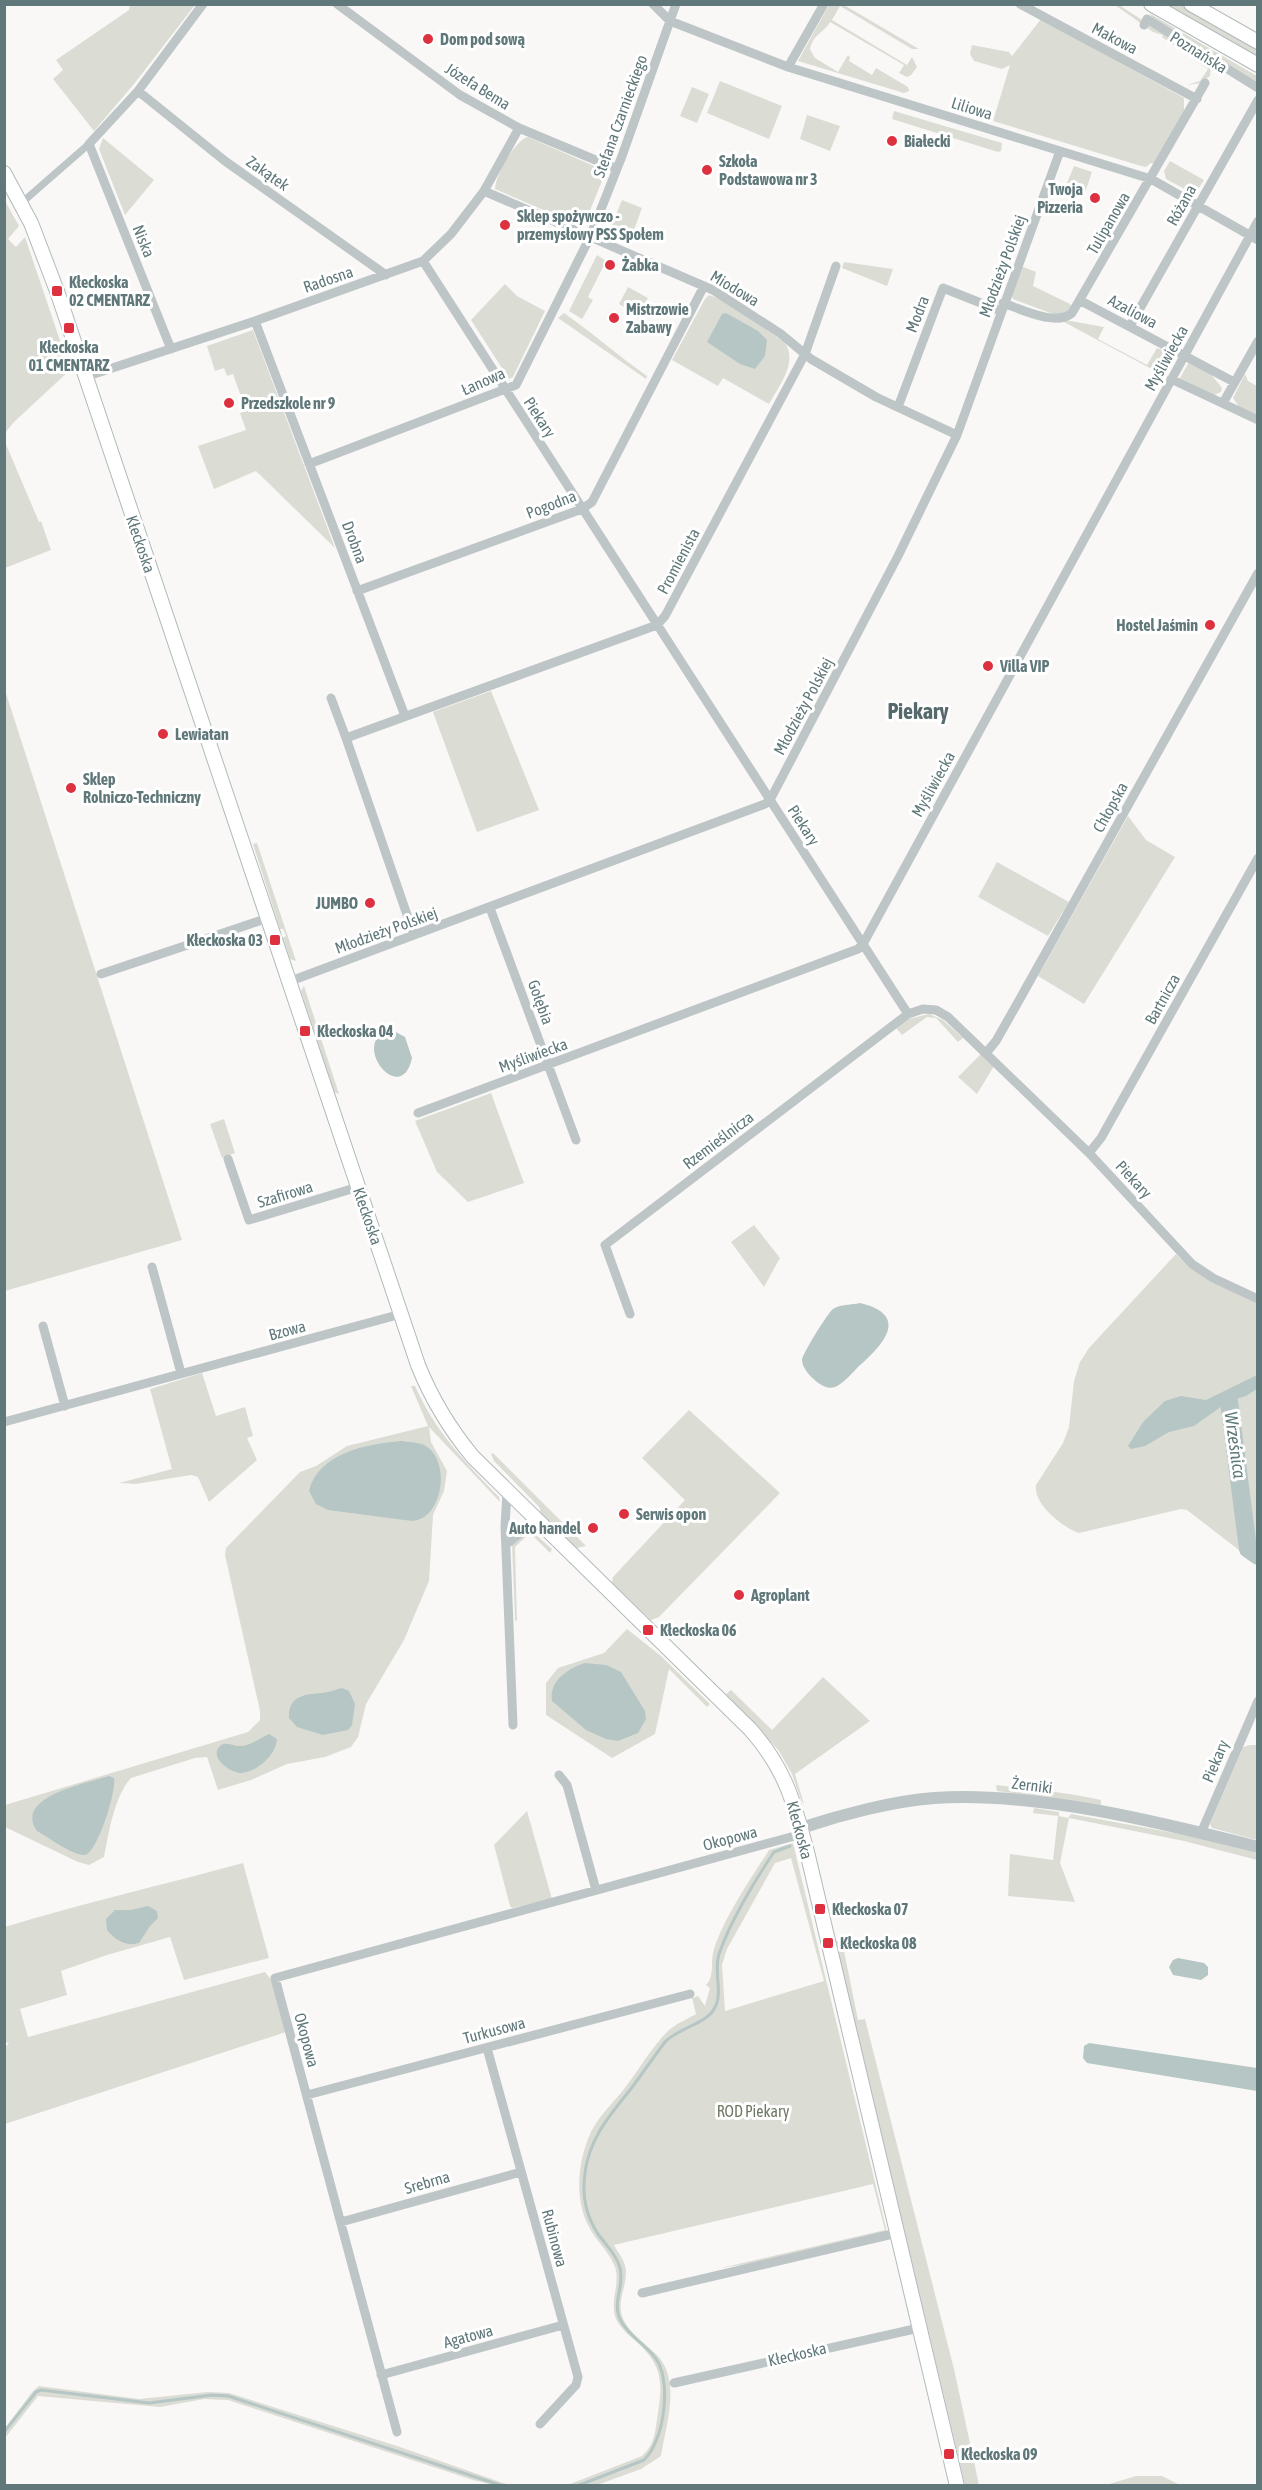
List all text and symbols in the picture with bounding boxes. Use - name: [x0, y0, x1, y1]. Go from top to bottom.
- street label: Makowa: [1089, 19, 1141, 57]
- street label: Poznańska: [1167, 27, 1231, 77]
- place label: Dom pod sową: [440, 30, 525, 48]
- marker: Dom pod sową: [421, 32, 435, 46]
- street label: Stefana Czarnieckiego: [589, 52, 651, 180]
- street label: Józefa Bema: [442, 59, 514, 113]
- street label: Liliowa: [949, 93, 995, 123]
- place label: Białecki: [904, 132, 951, 150]
- marker: Białecki: [885, 134, 899, 148]
- street label: Zakątek: [243, 152, 293, 195]
- place label: Szkoła Podstawowa nr 3: [719, 152, 817, 188]
- marker: Szkoła Podstawowa nr 3: [700, 163, 714, 177]
- place label: Twoja Pizzeria: [1037, 180, 1083, 216]
- street label: Różana: [1163, 181, 1199, 229]
- street label: Tulipanowa: [1083, 189, 1134, 258]
- marker: Twoja Pizzeria: [1088, 191, 1102, 205]
- place label: Sklep spożywczo - przemysłowy PSS Społem: [517, 207, 664, 243]
- street label: Młodzieży Polskiej: [975, 212, 1030, 320]
- marker: Sklep spożywczo - przemysłowy PSS Społem: [498, 218, 512, 232]
- street label: Niska: [129, 222, 159, 260]
- place label: Żabka: [622, 256, 659, 274]
- marker: Żabka: [603, 258, 617, 272]
- street label: Radosna: [301, 262, 355, 296]
- street label: Miodowa: [707, 266, 763, 310]
- place label: Kłeckoska 02 CMENTARZ: [69, 273, 151, 309]
- marker: Kłeckoska 02 CMENTARZ: [50, 284, 64, 298]
- street label: Azaliowa: [1105, 291, 1161, 331]
- street label: Modra: [902, 293, 932, 335]
- place label: Mistrzowie Zabawy: [626, 300, 689, 336]
- marker: Mistrzowie Zabawy: [607, 311, 621, 325]
- marker: Kłeckoska 01 CMENTARZ: [62, 321, 76, 335]
- street label: Myśliwiecka: [1141, 322, 1192, 394]
- place label: Kłeckoska 01 CMENTARZ: [29, 338, 110, 374]
- street label: Łanowa: [459, 364, 507, 398]
- place label: Przedszkole nr 9: [241, 394, 336, 412]
- street label: Piekary: [520, 394, 560, 441]
- marker: Przedszkole nr 9: [222, 396, 236, 410]
- street label: Pogodna: [523, 486, 579, 523]
- street label: Kłeckoska: [123, 513, 159, 575]
- street label: Drobna: [339, 518, 371, 566]
- street label: Promienista: [653, 525, 703, 597]
- place label: Hostel Jaśmin: [1116, 616, 1198, 634]
- marker: Hostel Jaśmin: [1203, 618, 1217, 632]
- street label: Młodzieży Polskiej: [770, 654, 837, 758]
- place label: Villa VIP: [999, 657, 1050, 675]
- marker: Villa VIP: [981, 659, 995, 673]
- district label: Piekary: [887, 698, 949, 724]
- place label: Lewiatan: [175, 725, 229, 743]
- marker: Lewiatan: [156, 727, 170, 741]
- street label: Myśliwiecka: [908, 748, 959, 820]
- place label: Sklep Rolniczo-Techniczny: [83, 770, 201, 806]
- street label: Chłopska: [1089, 779, 1132, 836]
- marker: Sklep Rolniczo-Techniczny: [64, 781, 78, 795]
- street label: Piekary: [784, 802, 824, 849]
- place label: JUMBO: [315, 894, 358, 912]
- marker: JUMBO: [363, 896, 377, 910]
- street label: Młodzieży Polskiej: [332, 903, 440, 958]
- place label: Kłeckoska 03: [186, 931, 263, 949]
- marker: Kłeckoska 03: [268, 933, 282, 947]
- street label: Bartnicza: [1141, 971, 1183, 1027]
- street label: Gołębia: [524, 977, 557, 1027]
- place label: Kłeckoska 04: [317, 1022, 394, 1040]
- marker: Kłeckoska 04: [298, 1024, 312, 1038]
- street label: Myśliwiecka: [496, 1034, 570, 1077]
- street label: Rzemieślnicza: [679, 1108, 757, 1172]
- street label: Piekary: [1112, 1157, 1156, 1202]
- street label: Szafirowa: [255, 1177, 315, 1211]
- street label: Kłeckoska: [350, 1185, 386, 1247]
- street label: Bzowa: [267, 1316, 307, 1344]
- water label: Wrześnica: [1220, 1410, 1251, 1480]
- place label: Serwis opon: [636, 1505, 706, 1523]
- marker: Serwis opon: [617, 1507, 631, 1521]
- place label: Auto handel: [508, 1519, 582, 1537]
- marker: Auto handel: [586, 1521, 600, 1535]
- place label: Agroplant: [750, 1586, 810, 1604]
- marker: Agroplant: [732, 1588, 746, 1602]
- place label: Kłeckoska 06: [660, 1621, 737, 1639]
- marker: Kłeckoska 06: [641, 1623, 655, 1637]
- street label: Piekary: [1198, 1737, 1233, 1785]
- street label: Żerniki: [1011, 1774, 1053, 1796]
- street label: Kłeckoska: [784, 1799, 816, 1861]
- street label: Okopowa: [701, 1822, 759, 1855]
- place label: Kłeckoska 07: [832, 1900, 909, 1918]
- marker: Kłeckoska 07: [813, 1902, 827, 1916]
- place label: Kłeckoska 08: [840, 1934, 917, 1952]
- marker: Kłeckoska 08: [821, 1936, 835, 1950]
- street label: Okopowa: [290, 2011, 323, 2069]
- street label: Turkusowa: [461, 2013, 527, 2047]
- park label: ROD Piekary: [717, 2102, 790, 2121]
- street label: Srebrna: [402, 2167, 452, 2197]
- street label: Rubinowa: [539, 2207, 571, 2269]
- street label: Agatowa: [441, 2321, 495, 2352]
- street label: Kłeckoska: [766, 2339, 828, 2369]
- place label: Kłeckoska 09: [961, 2445, 1038, 2463]
- marker: Kłeckoska 09: [942, 2447, 956, 2461]

